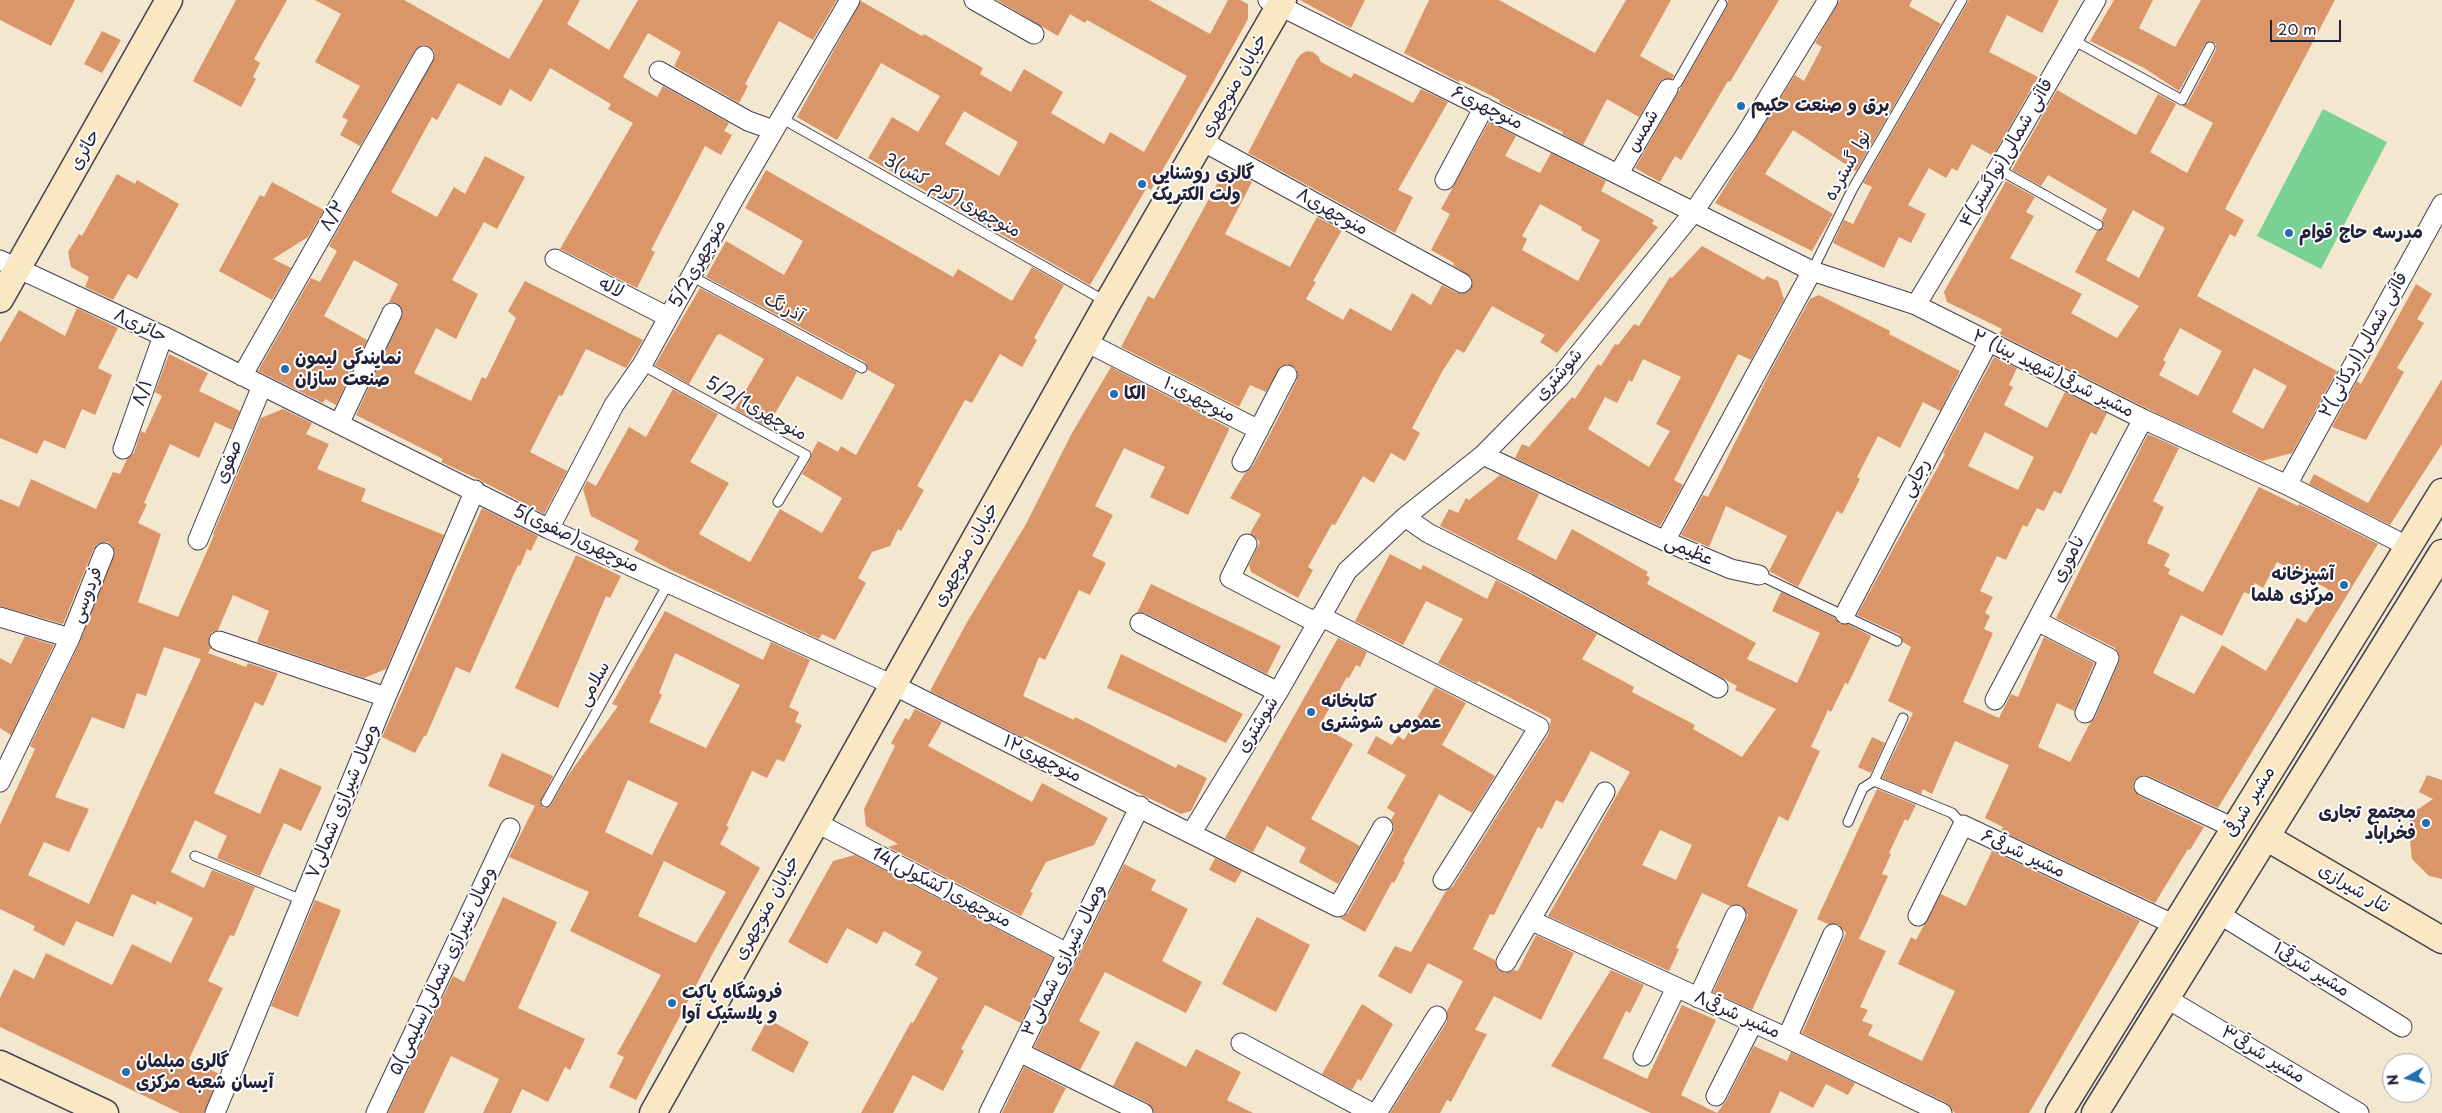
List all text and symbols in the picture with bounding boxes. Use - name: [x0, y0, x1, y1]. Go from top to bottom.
- scale bar: [2272, 10, 2343, 42]
- text: 20 m: [2278, 17, 2317, 40]
- street label: خیابان منوچهری: [1196, 30, 1272, 142]
- street label: ۴قاآنی شمالی(نواگستر): [1956, 75, 2058, 231]
- street label: منوچهری۶: [1448, 81, 1526, 135]
- place label: برق و صنعت حکیم: [1751, 95, 1889, 117]
- marker: برق و صنعت حکیم: [1735, 100, 1747, 112]
- street label: شمس: [1622, 106, 1664, 156]
- street label: حائری: [65, 126, 105, 174]
- street label: نوا گسترده: [1820, 127, 1876, 205]
- street label: 3منوچهری(کرم کش): [880, 149, 1024, 243]
- place label: گالری روشنایی ولت الکتریک: [1152, 163, 1254, 205]
- marker: گالری روشنایی ولت الکتریک: [1136, 178, 1148, 190]
- street label: منوچهری۸: [1292, 184, 1372, 240]
- street label: ۸/۲: [316, 197, 350, 235]
- street label: 5/2منوچهری: [665, 216, 731, 312]
- place label: مدرسه حاج قوام: [2299, 222, 2423, 244]
- marker: مدرسه حاج قوام: [2283, 227, 2295, 239]
- street label: ۲قاآنی شمالی(اردکانی): [2315, 269, 2413, 421]
- street label: لاله: [595, 273, 627, 303]
- street label: آذرنگ: [760, 289, 808, 327]
- street label: حائری۸: [110, 304, 170, 348]
- street label: ۲ مشیر شرقی(شهید بینا): [1969, 325, 2137, 423]
- street label: شوشتری: [1530, 344, 1588, 406]
- place label: نمایندگی لیمون صنعت سازان: [295, 348, 402, 390]
- marker: نمایندگی لیمون صنعت سازان: [279, 363, 291, 375]
- street label: 5/2/1منوچهری: [701, 372, 811, 446]
- street label: منوچهری۱۰: [1159, 373, 1239, 427]
- street label: ۸/۱: [128, 377, 158, 409]
- place label: الکا: [1124, 383, 1146, 405]
- marker: الکا: [1108, 388, 1120, 400]
- street label: صفوی: [211, 437, 247, 487]
- street label: رجایی: [1897, 455, 1935, 501]
- street label: خیابان منوچهری: [928, 499, 1004, 611]
- street label: 5منوچهری(صفوی): [510, 500, 642, 578]
- street label: عظیمی: [1662, 531, 1716, 571]
- street label: ناموری: [2048, 531, 2090, 587]
- street label: فردوسی: [66, 564, 108, 626]
- place label: آشپزخانه مرکزی هلما: [2251, 564, 2334, 606]
- marker: آشپزخانه مرکزی هلما: [2338, 579, 2350, 591]
- street label: سلامی: [573, 658, 615, 710]
- place label: کتابخانه عمومی شوشتری: [1321, 691, 1442, 734]
- street label: شوشتری: [1232, 693, 1284, 757]
- marker: کتابخانه عمومی شوشتری: [1305, 706, 1317, 718]
- street label: وصال شیرازی شمالی۷: [302, 720, 384, 882]
- street label: منوچهری۱۲: [999, 731, 1085, 787]
- street label: مشیر شرقی: [2220, 763, 2280, 841]
- place label: مجتمع تجاری فخراباد: [2319, 802, 2416, 844]
- marker: مجتمع تجاری فخراباد: [2420, 817, 2432, 829]
- street label: ۶مشیر شرقی: [1977, 825, 2069, 883]
- street label: 14منوچهری(کشکولی): [867, 843, 1015, 933]
- street label: خیابان منوچهری: [729, 852, 805, 964]
- street label: نثار شیرازی: [2314, 859, 2394, 919]
- street label: ۵وصال شیرازی شمالی(سلیمی): [385, 863, 501, 1079]
- street label: وصال شیرازی شمالی۳: [1018, 880, 1110, 1040]
- street label: ۱مشیر شرقی: [2269, 938, 2353, 1002]
- place label: فروشگاه پاکت و پلاستیک آوا: [682, 982, 783, 1024]
- street label: مشیر شرقی۸: [1691, 986, 1783, 1044]
- marker: فروشگاه پاکت و پلاستیک آوا: [666, 997, 678, 1009]
- street label: ۳مشیر شرقی: [2217, 1021, 2309, 1089]
- place label: گالری مبلمان آیسان شعبه مرکزی: [136, 1051, 273, 1094]
- north arrow: [2382, 1053, 2432, 1103]
- marker: گالری مبلمان آیسان شعبه مرکزی: [120, 1066, 132, 1078]
- text: N: [2381, 1073, 2404, 1087]

